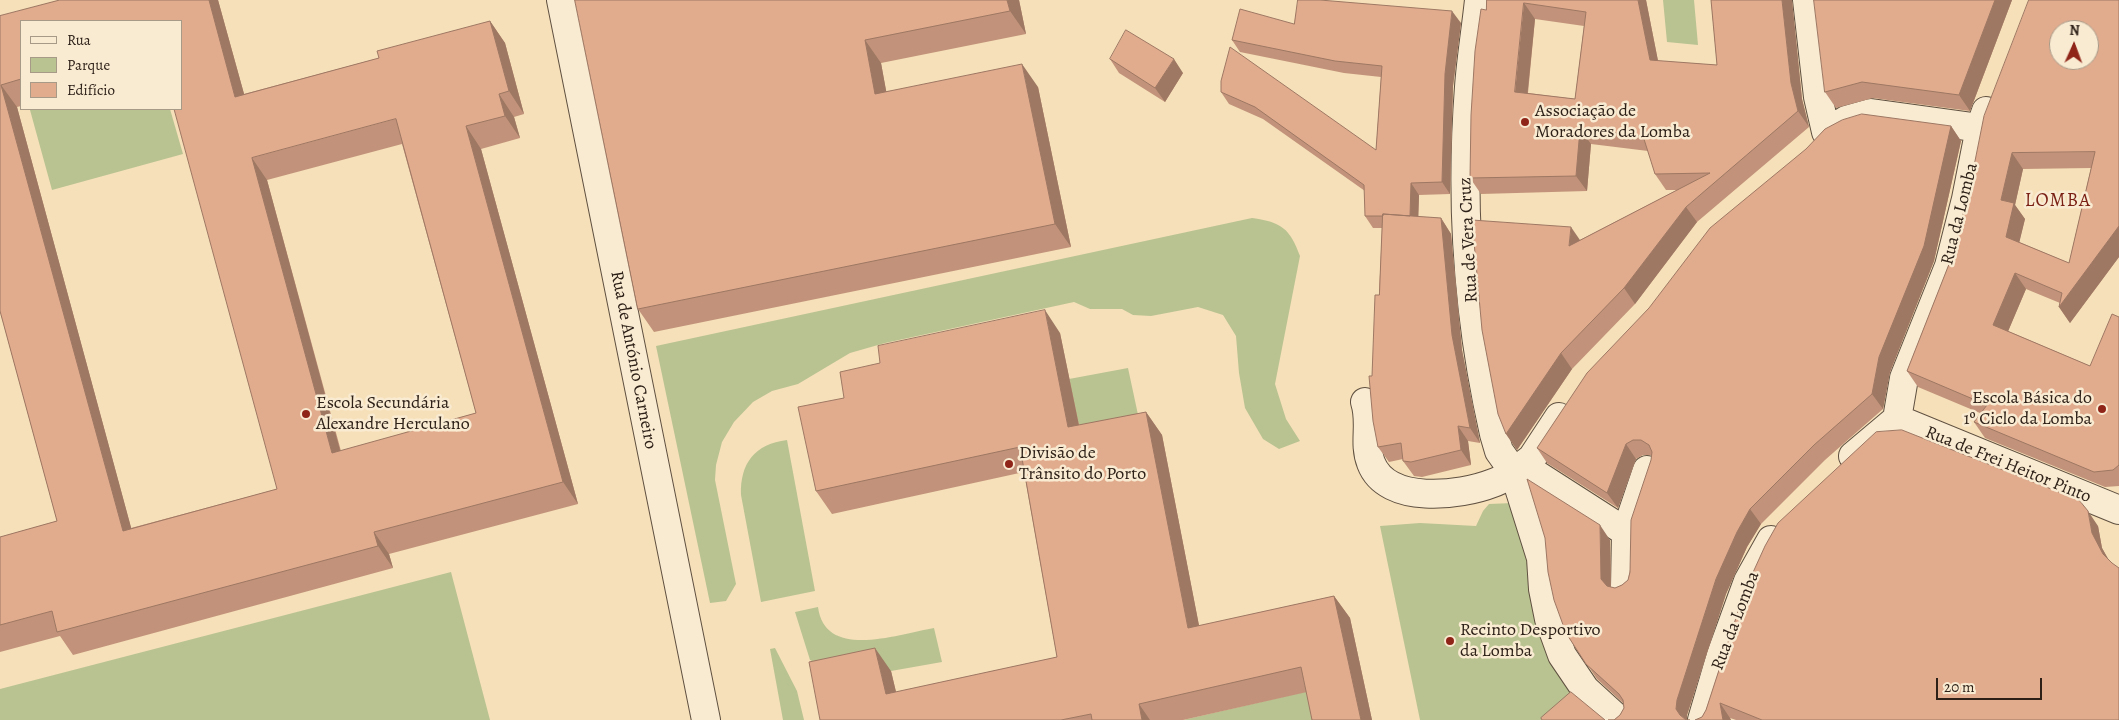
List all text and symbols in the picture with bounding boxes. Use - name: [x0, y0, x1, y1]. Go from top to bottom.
- legend: [20, 20, 182, 110]
- north arrow: [2049, 20, 2099, 70]
- text: N: [2069, 21, 2080, 40]
- text: Rua: [67, 30, 91, 50]
- text: Parque: [67, 55, 110, 75]
- text: Edifício: [67, 80, 115, 100]
- place label: Associação de Moradores da Lomba: [1535, 101, 1690, 144]
- marker: Associação de Moradores da Lomba: [1519, 116, 1531, 128]
- street label: Rua da Lomba: [1937, 161, 1983, 267]
- street label: Rua de Vera Cruz: [1455, 177, 1483, 303]
- district label: LOMBA: [2024, 190, 2092, 212]
- street label: Rua de António Carneiro: [605, 269, 661, 451]
- place label: Escola Básica do 1º Ciclo da Lomba: [1963, 388, 2092, 430]
- place label: Escola Secundária Alexandre Herculano: [316, 393, 470, 436]
- marker: Escola Básica do 1º Ciclo da Lomba: [2096, 403, 2108, 415]
- marker: Escola Secundária Alexandre Herculano: [300, 408, 312, 420]
- street label: Rua de Frei Heitor Pinto: [1922, 422, 2094, 508]
- place label: Divisão de Trânsito do Porto: [1019, 443, 1146, 486]
- marker: Divisão de Trânsito do Porto: [1003, 458, 1015, 470]
- street label: Rua da Lomba: [1707, 568, 1765, 674]
- place label: Recinto Desportivo da Lomba: [1460, 620, 1601, 662]
- marker: Recinto Desportivo da Lomba: [1444, 635, 1456, 647]
- scale bar: [1939, 668, 2045, 700]
- text: 20 m: [1944, 677, 1975, 697]

